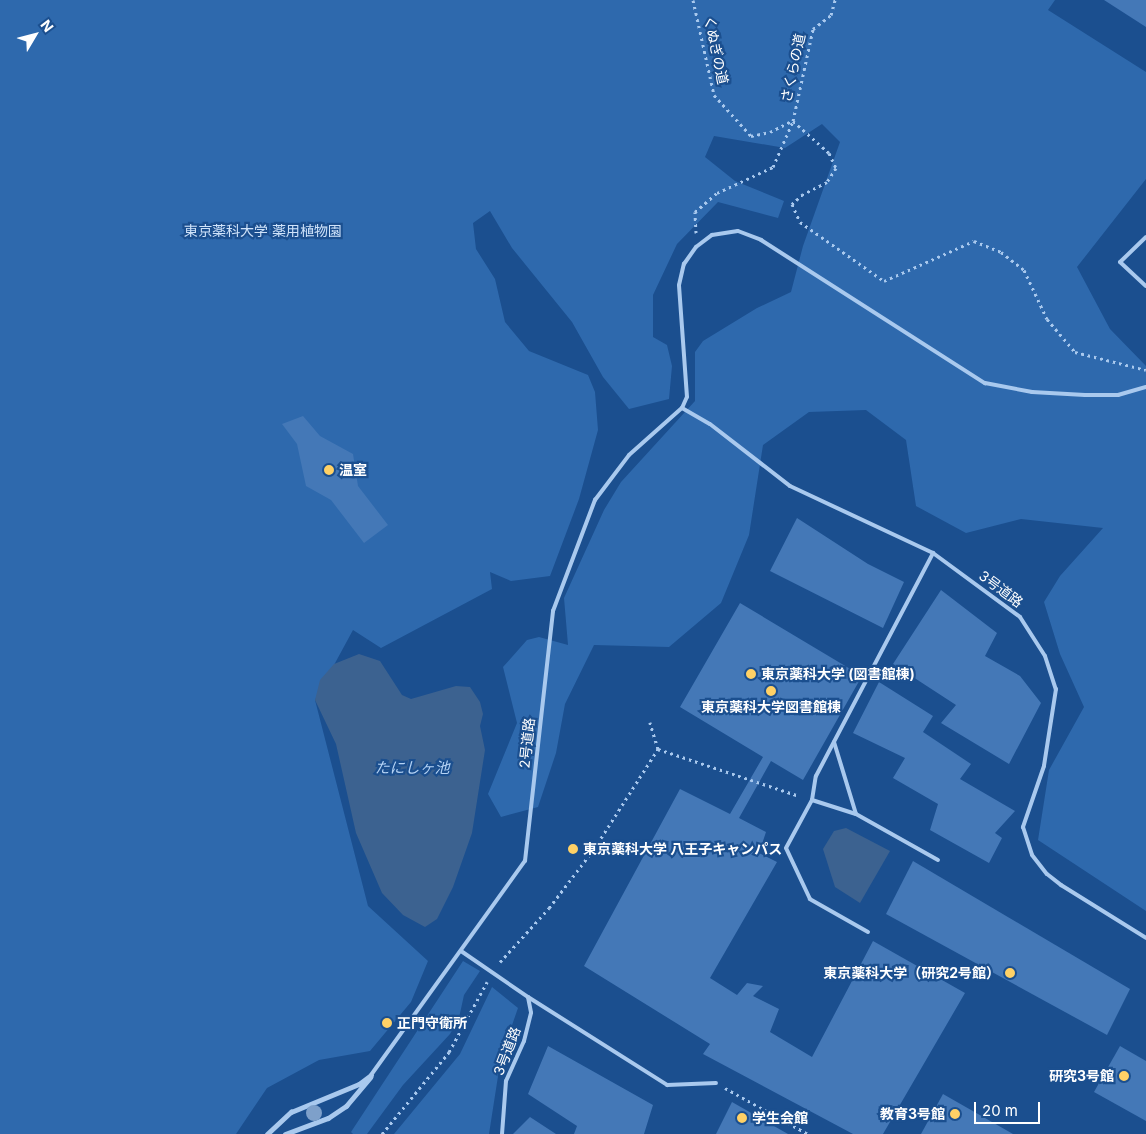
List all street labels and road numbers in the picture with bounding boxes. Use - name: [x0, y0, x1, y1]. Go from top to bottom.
- street label: くぬぎの道: [701, 14, 731, 86]
- street label: さくらの道: [778, 32, 808, 104]
- street label: 3号道路: [976, 567, 1026, 611]
- street label: 2号道路: [516, 717, 538, 769]
- street label: 3号道路: [490, 1024, 524, 1078]

